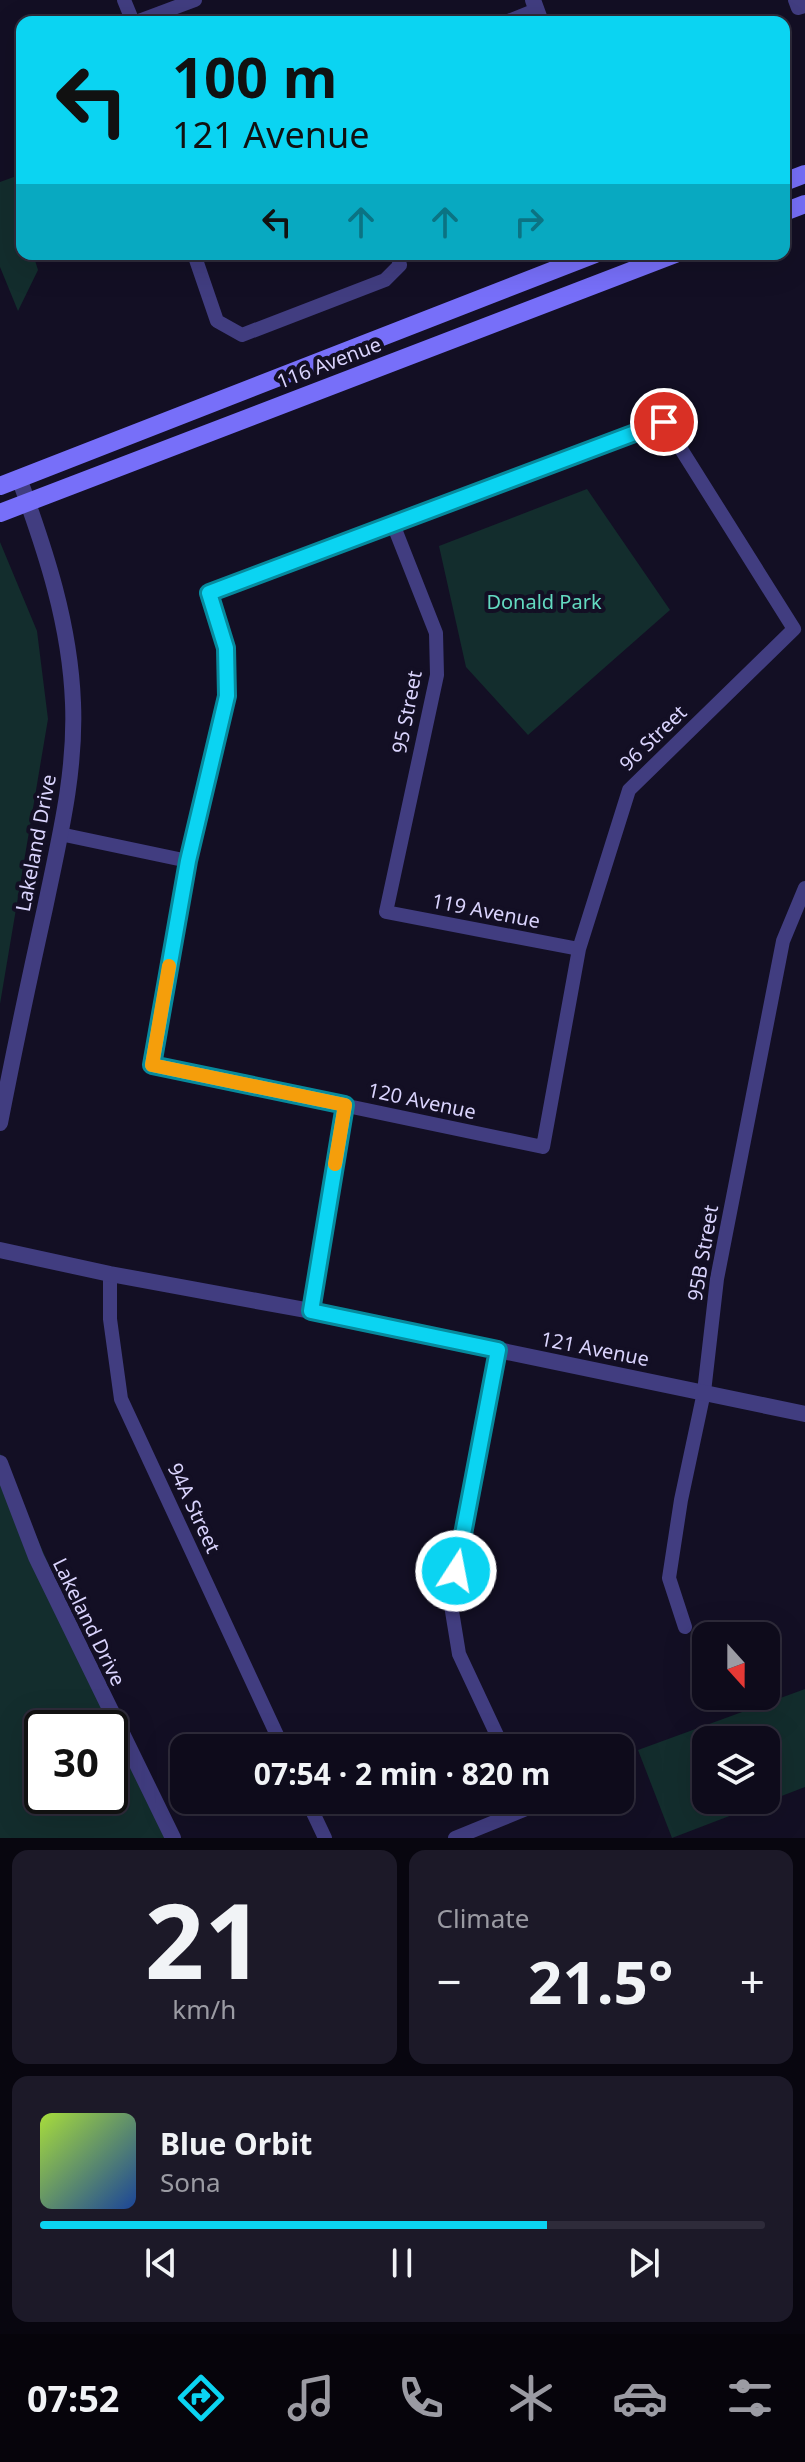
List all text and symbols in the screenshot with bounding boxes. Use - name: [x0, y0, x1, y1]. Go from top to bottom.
- text: 100 m: [172, 38, 337, 114]
- icon: left: [40, 48, 144, 152]
- text: 121 Avenue: [172, 110, 370, 159]
- icon: left: [255, 200, 299, 244]
- icon: ahead: [339, 200, 383, 244]
- icon: ahead: [423, 200, 467, 244]
- icon: right: [507, 200, 551, 244]
- street label: 116 Avenue: [273, 330, 385, 395]
- pin: [630, 388, 698, 456]
- icon: arrive: [642, 400, 686, 444]
- park label: Donald Park: [486, 588, 602, 615]
- street label: 95 Street: [385, 668, 428, 756]
- street label: 96 Street: [613, 699, 692, 776]
- street label: Lakeland Drive: [9, 772, 62, 914]
- street label: 119 Avenue: [430, 887, 543, 934]
- street label: 120 Avenue: [366, 1076, 479, 1125]
- street label: 95B Street: [681, 1203, 724, 1303]
- street label: 121 Avenue: [539, 1325, 652, 1372]
- street label: 94A Street: [162, 1458, 227, 1557]
- position arrow: [414, 1529, 498, 1613]
- street label: Lakeland Drive: [47, 1553, 132, 1690]
- north arrow: [692, 1622, 780, 1710]
- map controls: [692, 1622, 780, 1814]
- speed limit sign: 30: [24, 1710, 128, 1814]
- button: layers: [692, 1726, 780, 1814]
- text: 07:54 · 2 min · 820 m: [254, 1753, 550, 1794]
- text: 21: [145, 1868, 264, 2009]
- text: Climate: [437, 1900, 529, 1936]
- text: 21.5°: [528, 1940, 673, 2022]
- text: −: [437, 1951, 462, 2011]
- text: +: [740, 1951, 765, 2011]
- text: km/h: [172, 1991, 236, 2027]
- text: Blue Orbit: [160, 2123, 312, 2164]
- text: Sona: [160, 2164, 221, 2200]
- icon: previous: [139, 2241, 183, 2285]
- icon: pause: [380, 2241, 424, 2285]
- icon: next: [622, 2241, 666, 2285]
- icon: directions: [173, 2370, 229, 2426]
- icon: music: [283, 2370, 339, 2426]
- icon: phone: [393, 2370, 449, 2426]
- icon: climate: [503, 2370, 559, 2426]
- icon: car: [612, 2370, 668, 2426]
- icon: filters: [722, 2370, 778, 2426]
- text: 07:52: [27, 2374, 119, 2423]

